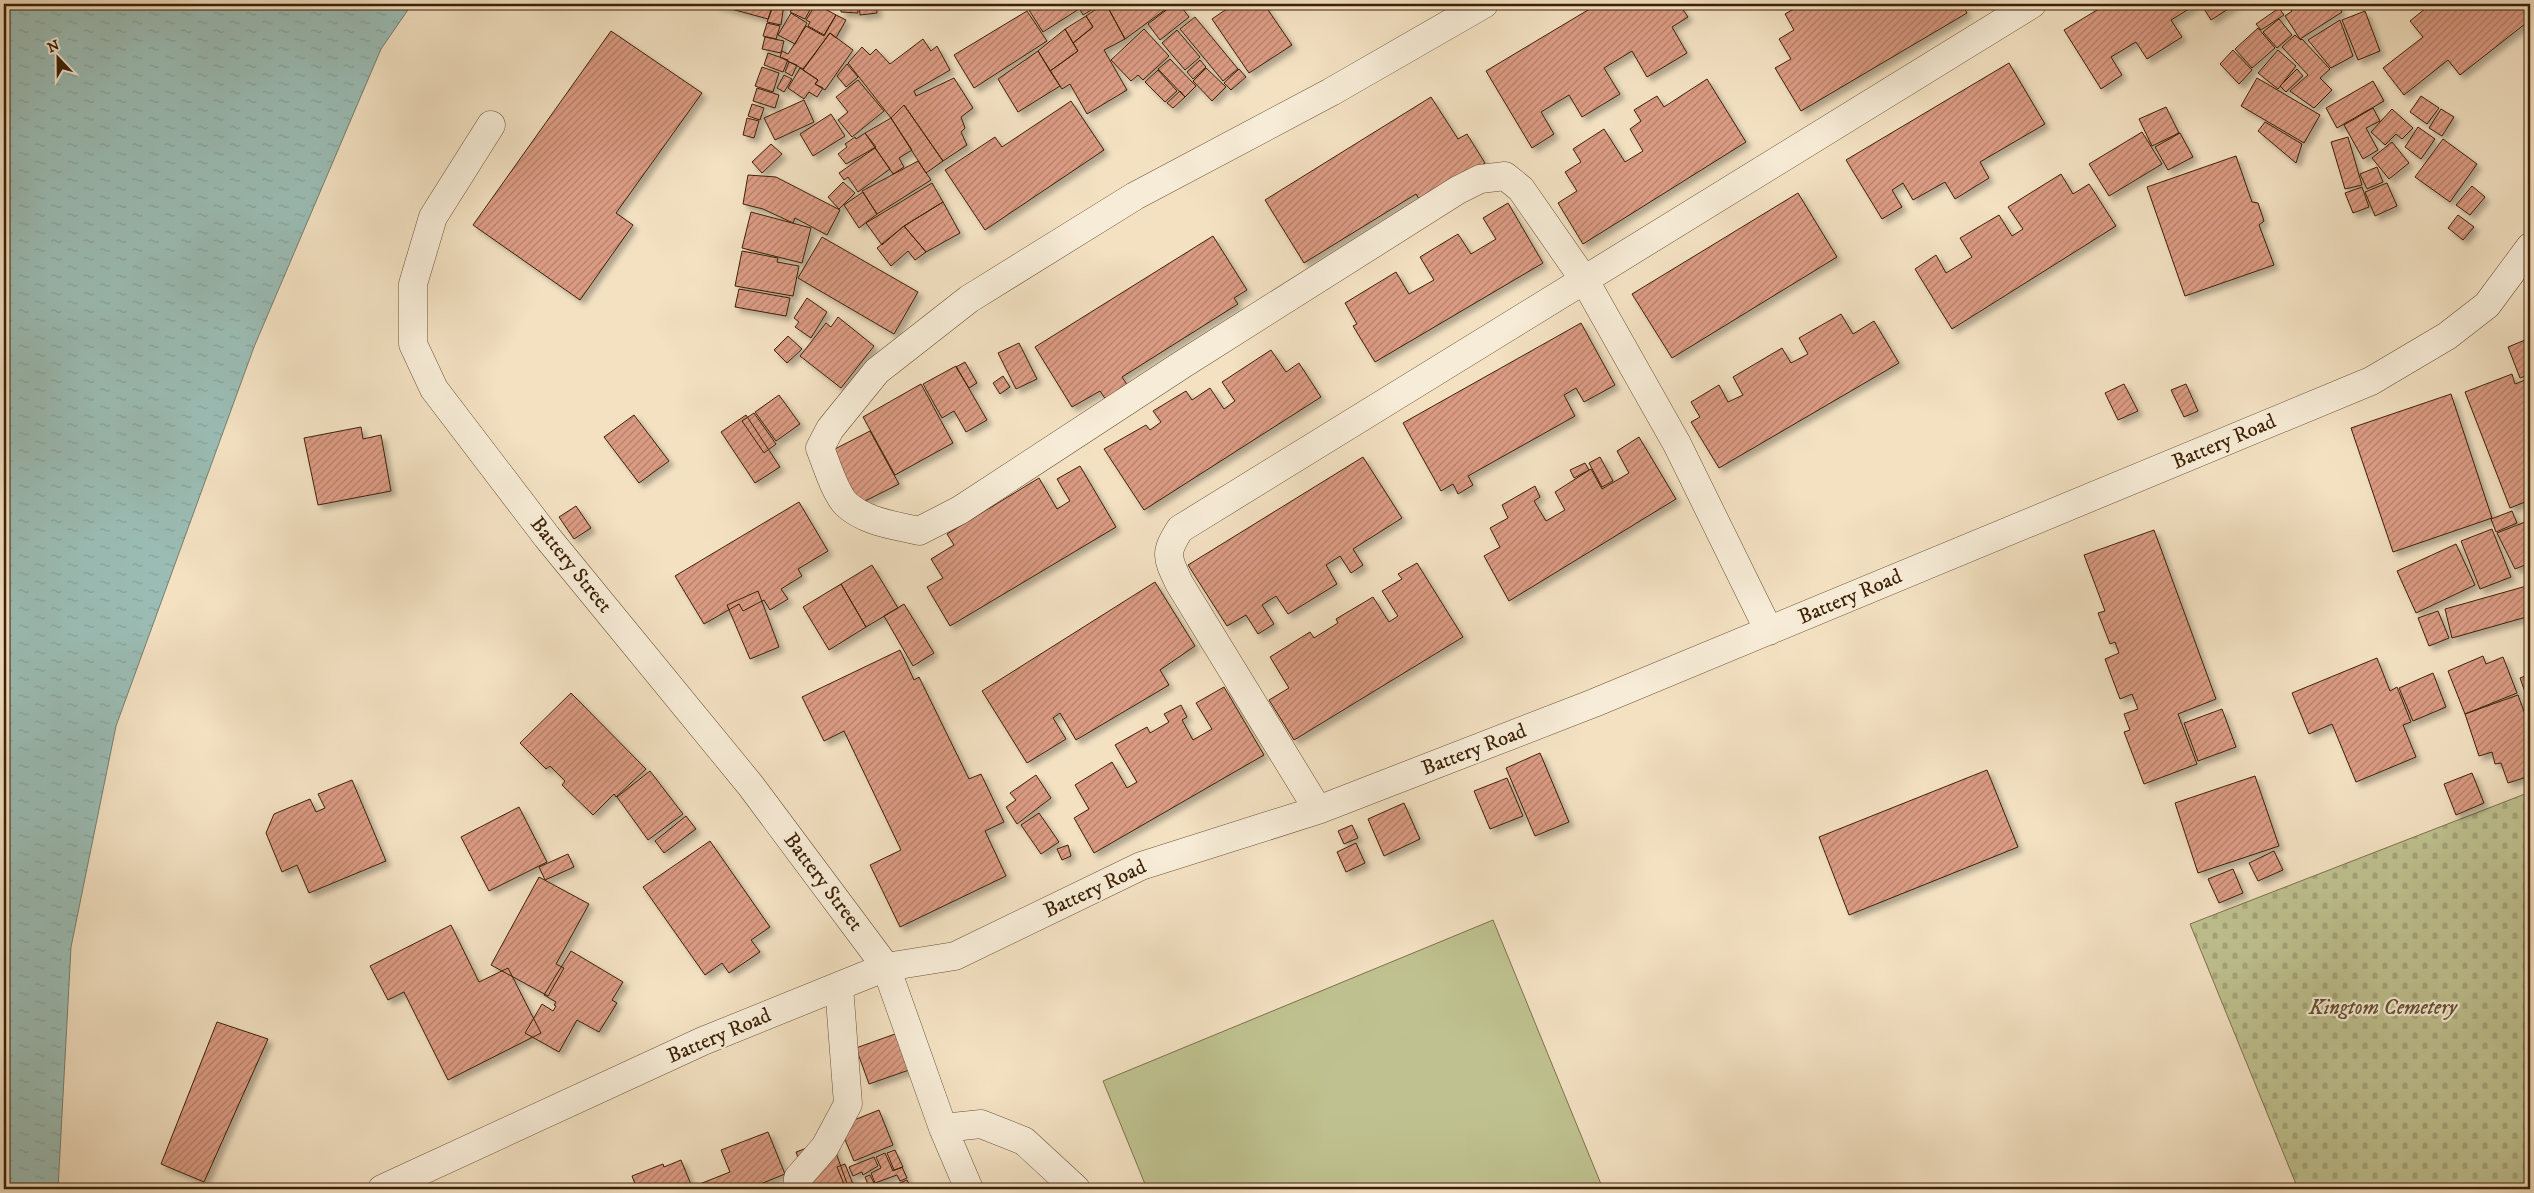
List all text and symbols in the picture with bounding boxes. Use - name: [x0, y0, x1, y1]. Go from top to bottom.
- north arrow: [32, 32, 82, 82]
- text: N: [45, 36, 63, 57]
- street label: Battery Road: [2168, 408, 2280, 475]
- street label: Battery Street: [524, 512, 618, 619]
- street label: Battery Road: [1794, 563, 1906, 630]
- street label: Battery Road: [1418, 718, 1531, 782]
- street label: Battery Street: [778, 828, 869, 936]
- street label: Battery Road: [1040, 854, 1151, 924]
- park label: Kingtom Cemetery: [2308, 995, 2459, 1021]
- street label: Battery Road: [663, 1002, 775, 1069]

